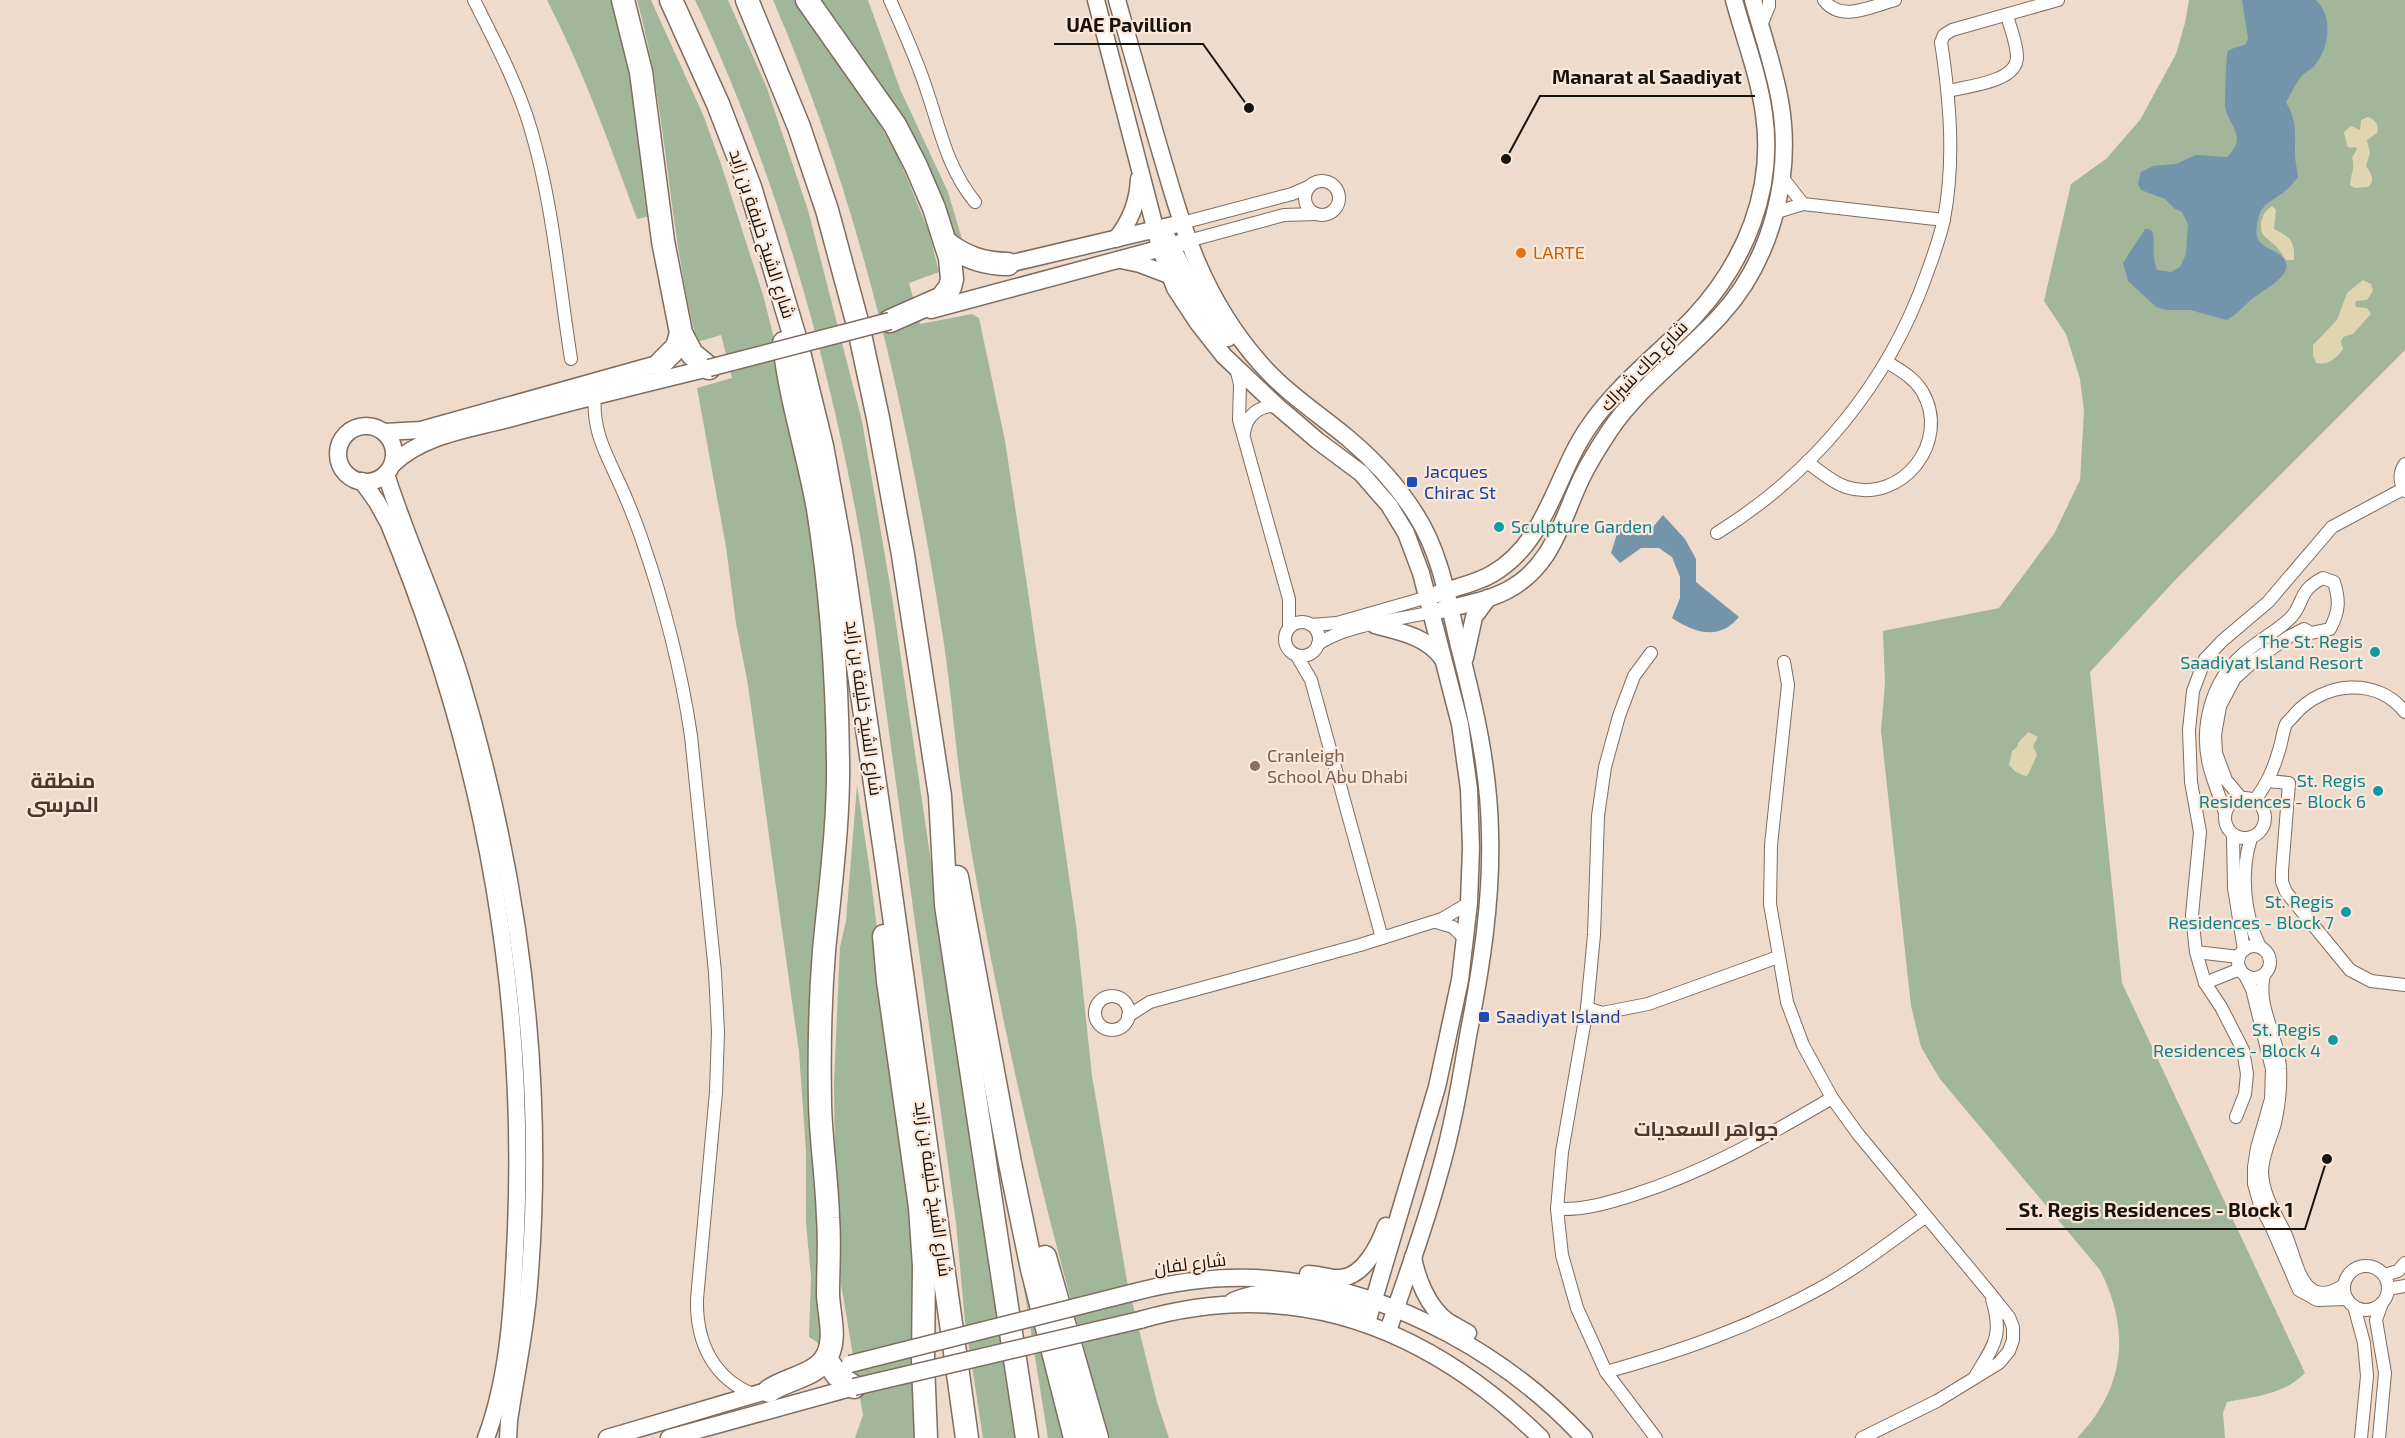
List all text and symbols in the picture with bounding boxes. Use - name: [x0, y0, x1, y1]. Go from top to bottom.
- callout: UAE Pavillion: [1054, 6, 1203, 44]
- text: UAE Pavillion: [1066, 12, 1192, 36]
- callout: Manarat al Saadiyat: [1540, 58, 1755, 96]
- text: Manarat al Saadiyat: [1552, 64, 1742, 89]
- street label: شارع الشيخ خليفة بن زايد: [723, 146, 801, 322]
- place label: LARTE: [1533, 241, 1585, 263]
- marker: LARTE: [1514, 246, 1528, 260]
- street label: شارع جاك شيراك: [1595, 316, 1693, 416]
- place label: Jacques Chirac St: [1424, 460, 1496, 503]
- marker: Jacques Chirac St: [1405, 475, 1419, 489]
- place label: Sculpture Garden: [1511, 515, 1652, 537]
- marker: Sculpture Garden: [1492, 520, 1506, 534]
- street label: شارع الشيخ خليفة بن زايد: [840, 619, 888, 797]
- place label: The St. Regis Saadiyat Island Resort: [2180, 630, 2363, 673]
- marker: The St. Regis Saadiyat Island Resort: [2368, 645, 2382, 659]
- place label: Cranleigh School Abu Dhabi: [1267, 744, 1408, 787]
- marker: Cranleigh School Abu Dhabi: [1248, 759, 1262, 773]
- district label: منطقة المرسى: [27, 767, 99, 817]
- place label: St. Regis Residences - Block 6: [2199, 769, 2366, 812]
- marker: St. Regis Residences - Block 6: [2371, 784, 2385, 798]
- place label: St. Regis Residences - Block 7: [2168, 890, 2334, 933]
- marker: St. Regis Residences - Block 7: [2339, 905, 2353, 919]
- place label: Saadiyat Island: [1496, 1005, 1621, 1027]
- marker: Saadiyat Island: [1477, 1010, 1491, 1024]
- place label: St. Regis Residences - Block 4: [2153, 1018, 2321, 1061]
- marker: St. Regis Residences - Block 4: [2326, 1033, 2340, 1047]
- street label: شارع الشيخ خليفة بن زايد: [909, 1100, 957, 1278]
- district label: جواهر السعديات: [1634, 1116, 1778, 1141]
- callout: St. Regis Residences - Block 1: [2006, 1191, 2305, 1229]
- text: St. Regis Residences - Block 1: [2019, 1197, 2294, 1221]
- street label: شارع لفان: [1152, 1248, 1228, 1280]

